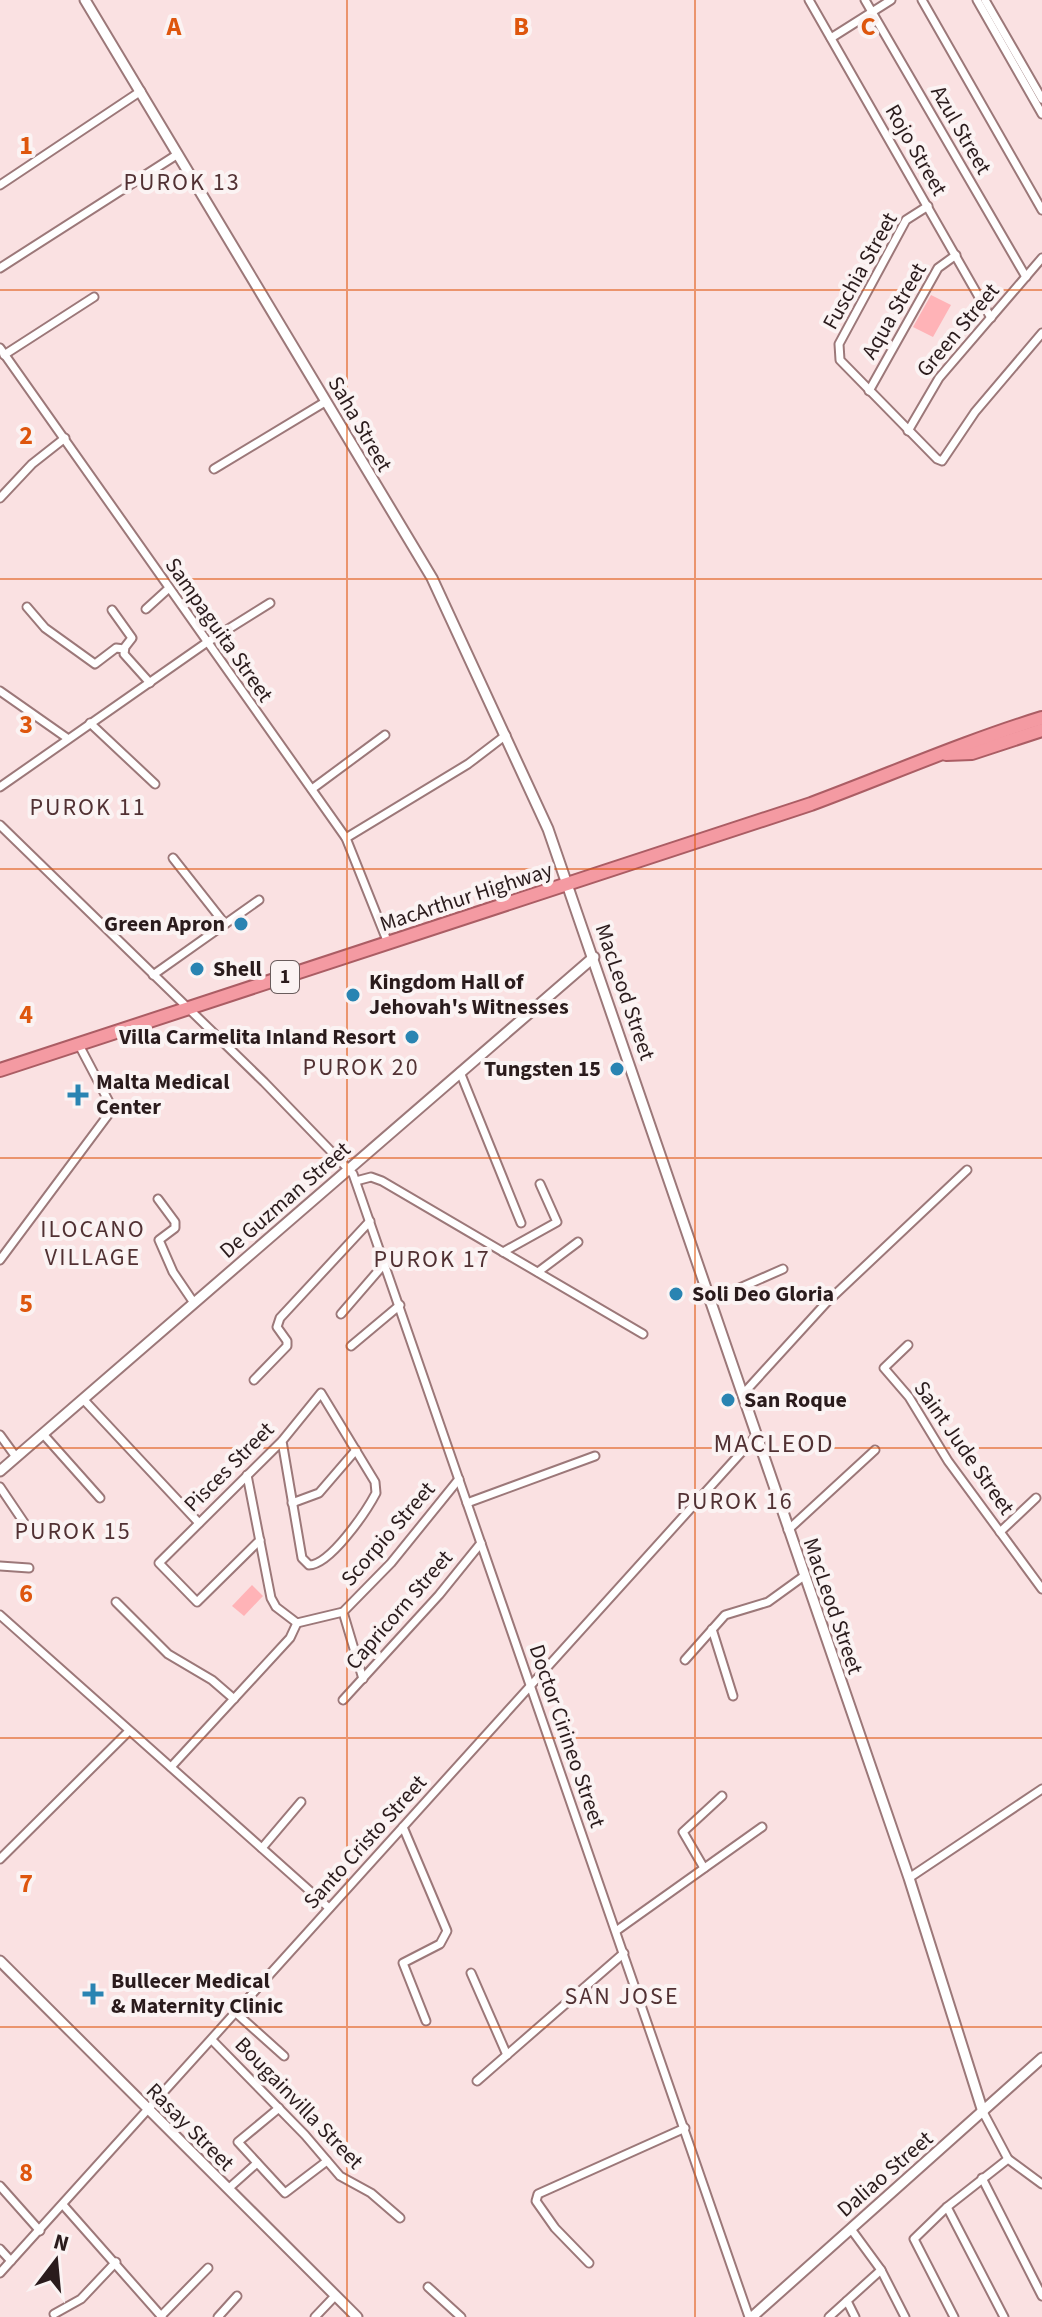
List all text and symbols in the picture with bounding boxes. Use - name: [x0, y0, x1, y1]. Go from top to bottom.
- text: A: [166, 8, 183, 45]
- text: B: [513, 8, 529, 45]
- text: C: [860, 8, 876, 45]
- street label: Azul Street: [923, 79, 1000, 181]
- street label: Rojo Street: [877, 98, 955, 202]
- text: 1: [19, 127, 33, 164]
- district label: PUROK 13: [123, 165, 241, 200]
- street label: Fuschia Street: [815, 206, 906, 335]
- street label: Aqua Street: [853, 256, 935, 365]
- street label: Green Street: [909, 275, 1007, 384]
- street label: Saha Street: [320, 370, 400, 478]
- text: 2: [19, 417, 33, 454]
- street label: Sampaguita Street: [157, 551, 281, 709]
- text: 3: [19, 706, 33, 743]
- district label: PUROK 11: [29, 790, 147, 825]
- street label: MacArthur Highway: [376, 854, 557, 940]
- place label: Green Apron: [104, 908, 225, 940]
- marker: Green Apron: [232, 915, 250, 933]
- street label: MacLeod Street: [587, 920, 663, 1065]
- place label: Shell: [213, 953, 262, 985]
- marker: Shell: [188, 960, 206, 978]
- road number: 1: [271, 961, 299, 993]
- place label: Kingdom Hall of Jehovah's Witnesses: [369, 966, 569, 1023]
- marker: Kingdom Hall of Jehovah's Witnesses: [344, 986, 362, 1004]
- text: 4: [19, 996, 33, 1033]
- place label: Villa Carmelita Inland Resort: [118, 1021, 397, 1053]
- marker: Villa Carmelita Inland Resort: [403, 1028, 421, 1046]
- district label: PUROK 20: [302, 1050, 420, 1085]
- place label: Tungsten 15: [484, 1053, 601, 1085]
- marker: Tungsten 15: [608, 1060, 626, 1078]
- place label: Malta Medical Center: [96, 1066, 230, 1123]
- marker: Malta Medical Center: [67, 1084, 89, 1106]
- street label: De Guzman Street: [212, 1134, 358, 1266]
- district label: ILOCANO VILLAGE: [40, 1212, 146, 1275]
- district label: PUROK 17: [373, 1242, 491, 1277]
- place label: Soli Deo Gloria: [692, 1278, 834, 1310]
- text: 5: [19, 1285, 33, 1322]
- marker: Soli Deo Gloria: [667, 1285, 685, 1303]
- street label: Saint Jude Street: [906, 1374, 1023, 1522]
- place label: San Roque: [744, 1384, 847, 1416]
- marker: San Roque: [719, 1391, 737, 1409]
- street label: Pisces Street: [177, 1414, 282, 1519]
- district label: MACLEOD: [713, 1425, 835, 1462]
- street label: Scorpio Street: [333, 1474, 443, 1594]
- district label: PUROK 16: [676, 1484, 794, 1519]
- district label: PUROK 15: [14, 1514, 132, 1549]
- street label: MacLeod Street: [795, 1534, 871, 1679]
- street label: Capricorn Street: [338, 1543, 461, 1677]
- text: 6: [19, 1575, 33, 1612]
- street label: Doctor Cirineo Street: [521, 1640, 614, 1832]
- street label: Santo Cristo Street: [296, 1767, 435, 1916]
- text: 7: [19, 1865, 33, 1902]
- place label: Bullecer Medical & Maternity Clinic: [111, 1965, 283, 2022]
- district label: SAN JOSE: [564, 1979, 680, 2014]
- marker: Bullecer Medical & Maternity Clinic: [82, 1983, 104, 2005]
- street label: Bougainvilla Street: [227, 2029, 371, 2177]
- street label: Rasay Street: [139, 2076, 242, 2179]
- street label: Daliao Street: [830, 2123, 941, 2225]
- text: 8: [19, 2154, 33, 2191]
- north arrow: [16, 2221, 96, 2301]
- text: N: [50, 2225, 73, 2260]

